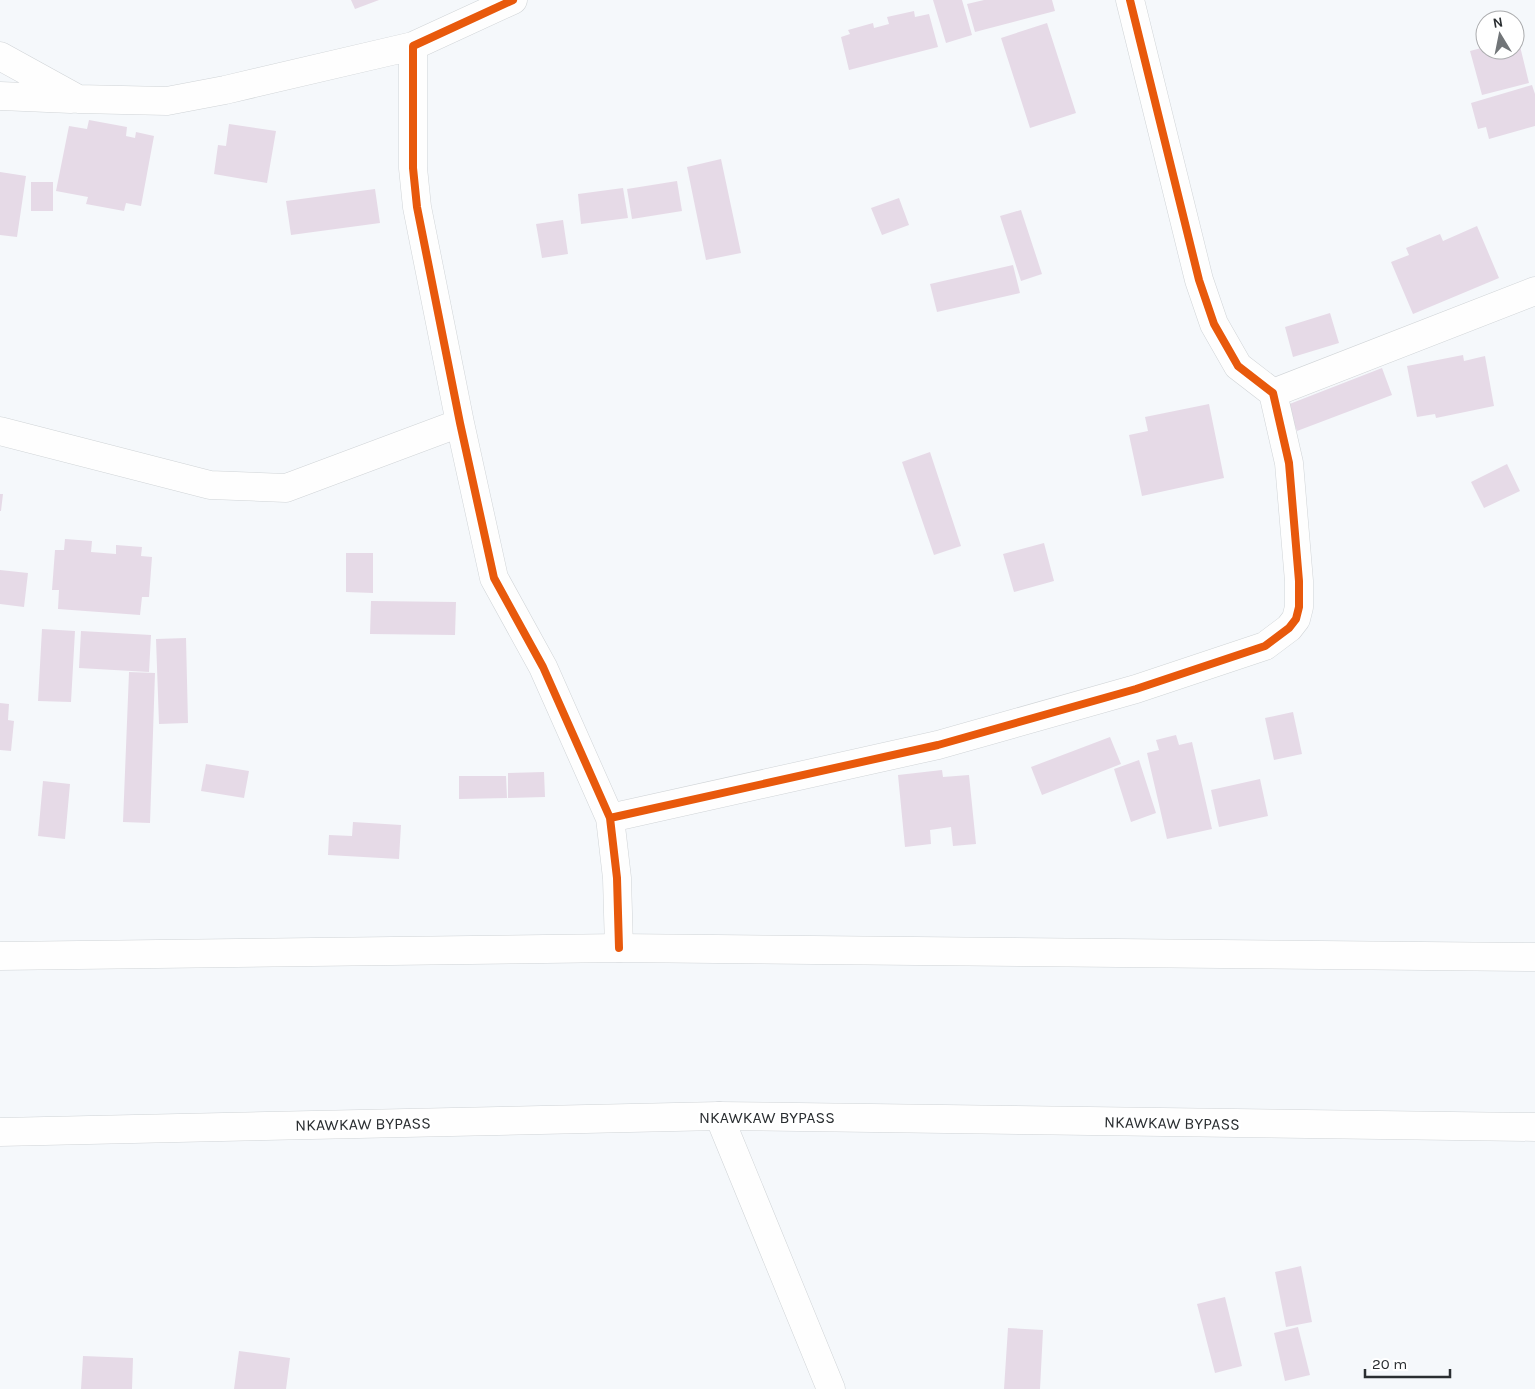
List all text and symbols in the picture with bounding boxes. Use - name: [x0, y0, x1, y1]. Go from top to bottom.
- north arrow: [1475, 10, 1525, 60]
- text: N: [1491, 13, 1504, 32]
- street label: NKAWKAW BYPASS: [699, 1108, 835, 1127]
- street label: NKAWKAW BYPASS: [1104, 1112, 1240, 1134]
- street label: NKAWKAW BYPASS: [295, 1113, 431, 1135]
- scale bar: [1365, 1346, 1450, 1378]
- text: 20 m: [1372, 1355, 1407, 1373]

